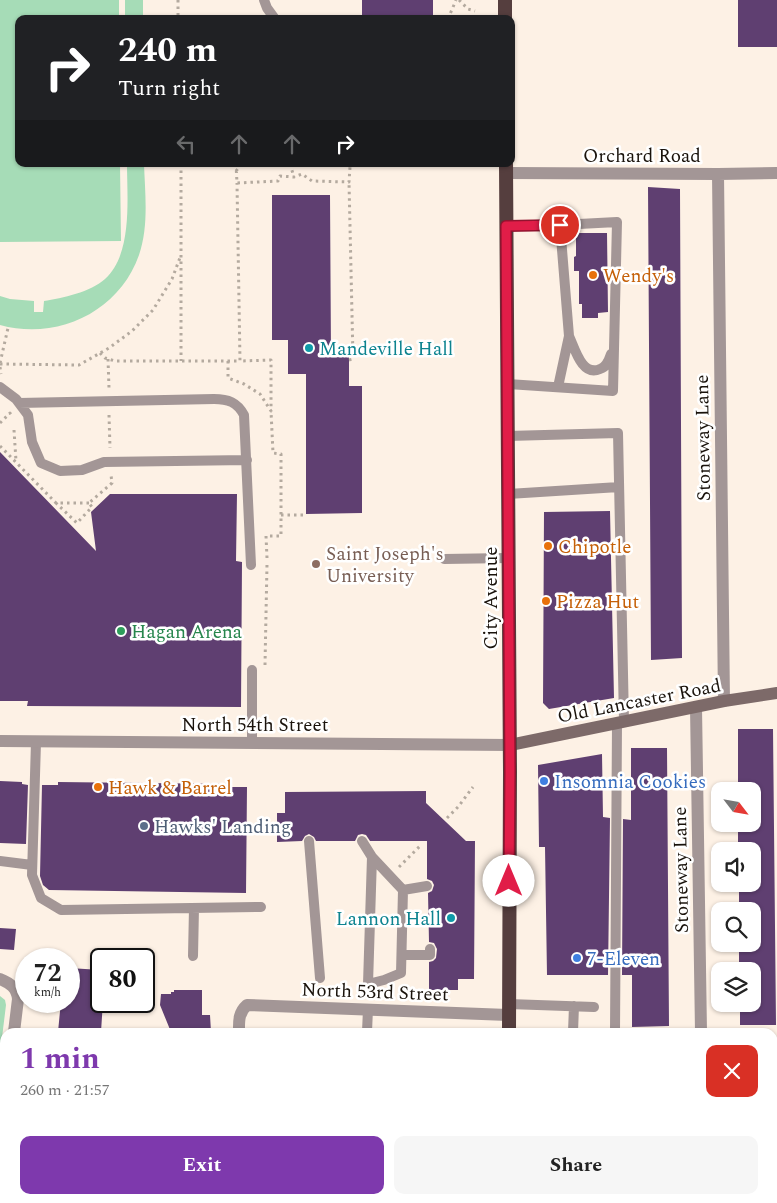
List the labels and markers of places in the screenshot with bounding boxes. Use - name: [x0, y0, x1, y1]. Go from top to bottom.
- pin: [539, 204, 581, 246]
- place label: Wendy's: [603, 262, 674, 291]
- marker: Wendy's: [587, 269, 599, 281]
- place label: Mandeville Hall: [319, 335, 453, 364]
- marker: Mandeville Hall: [303, 342, 315, 354]
- place label: Chipotle: [558, 533, 631, 562]
- place label: Saint Joseph's University: [326, 540, 444, 591]
- marker: Chipotle: [542, 540, 554, 552]
- marker: Saint Joseph's University: [310, 558, 322, 570]
- place label: Pizza Hut: [556, 588, 639, 617]
- marker: Pizza Hut: [540, 595, 552, 607]
- place label: Hagan Arena: [131, 618, 243, 647]
- marker: Hagan Arena: [115, 625, 127, 637]
- place label: Insomnia Cookies: [554, 768, 706, 797]
- place label: Hawk & Barrel: [108, 774, 232, 803]
- marker: Insomnia Cookies: [538, 775, 550, 787]
- marker: Hawk & Barrel: [92, 781, 104, 793]
- place label: Hawks' Landing: [154, 813, 291, 842]
- marker: Hawks' Landing: [138, 820, 150, 832]
- place label: Lannon Hall: [336, 905, 441, 934]
- marker: Lannon Hall: [445, 912, 457, 924]
- place label: 7-Eleven: [587, 945, 660, 974]
- marker: 7-Eleven: [571, 952, 583, 964]

